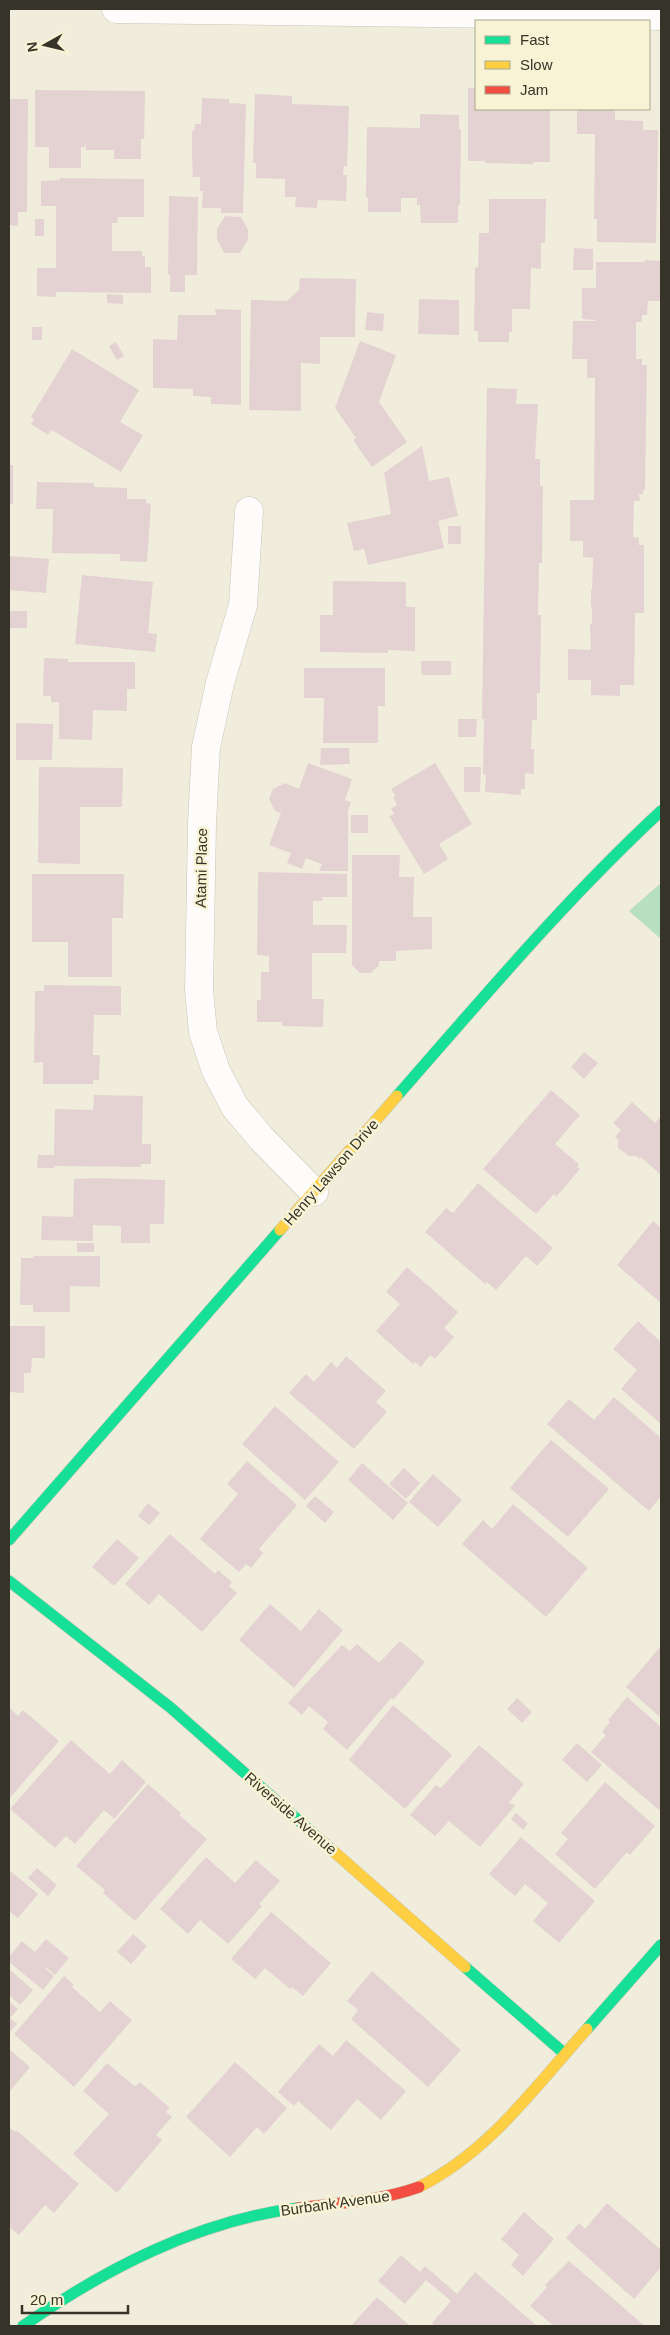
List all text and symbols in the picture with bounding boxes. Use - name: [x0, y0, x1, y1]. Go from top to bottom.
- north arrow: [20, 20, 70, 70]
- legend: [475, 20, 650, 110]
- text: Fast: [520, 31, 550, 48]
- text: N: [23, 41, 41, 53]
- text: Slow: [520, 56, 553, 73]
- text: Jam: [520, 81, 548, 98]
- street label: Atami Place: [192, 828, 210, 908]
- street label: Henry Lawson Drive: [280, 1115, 382, 1229]
- street label: Riverside Avenue: [241, 1768, 341, 1858]
- street label: Burbank Avenue: [279, 2187, 391, 2219]
- scale bar: [22, 2282, 129, 2314]
- text: 20 m: [30, 2291, 63, 2308]

